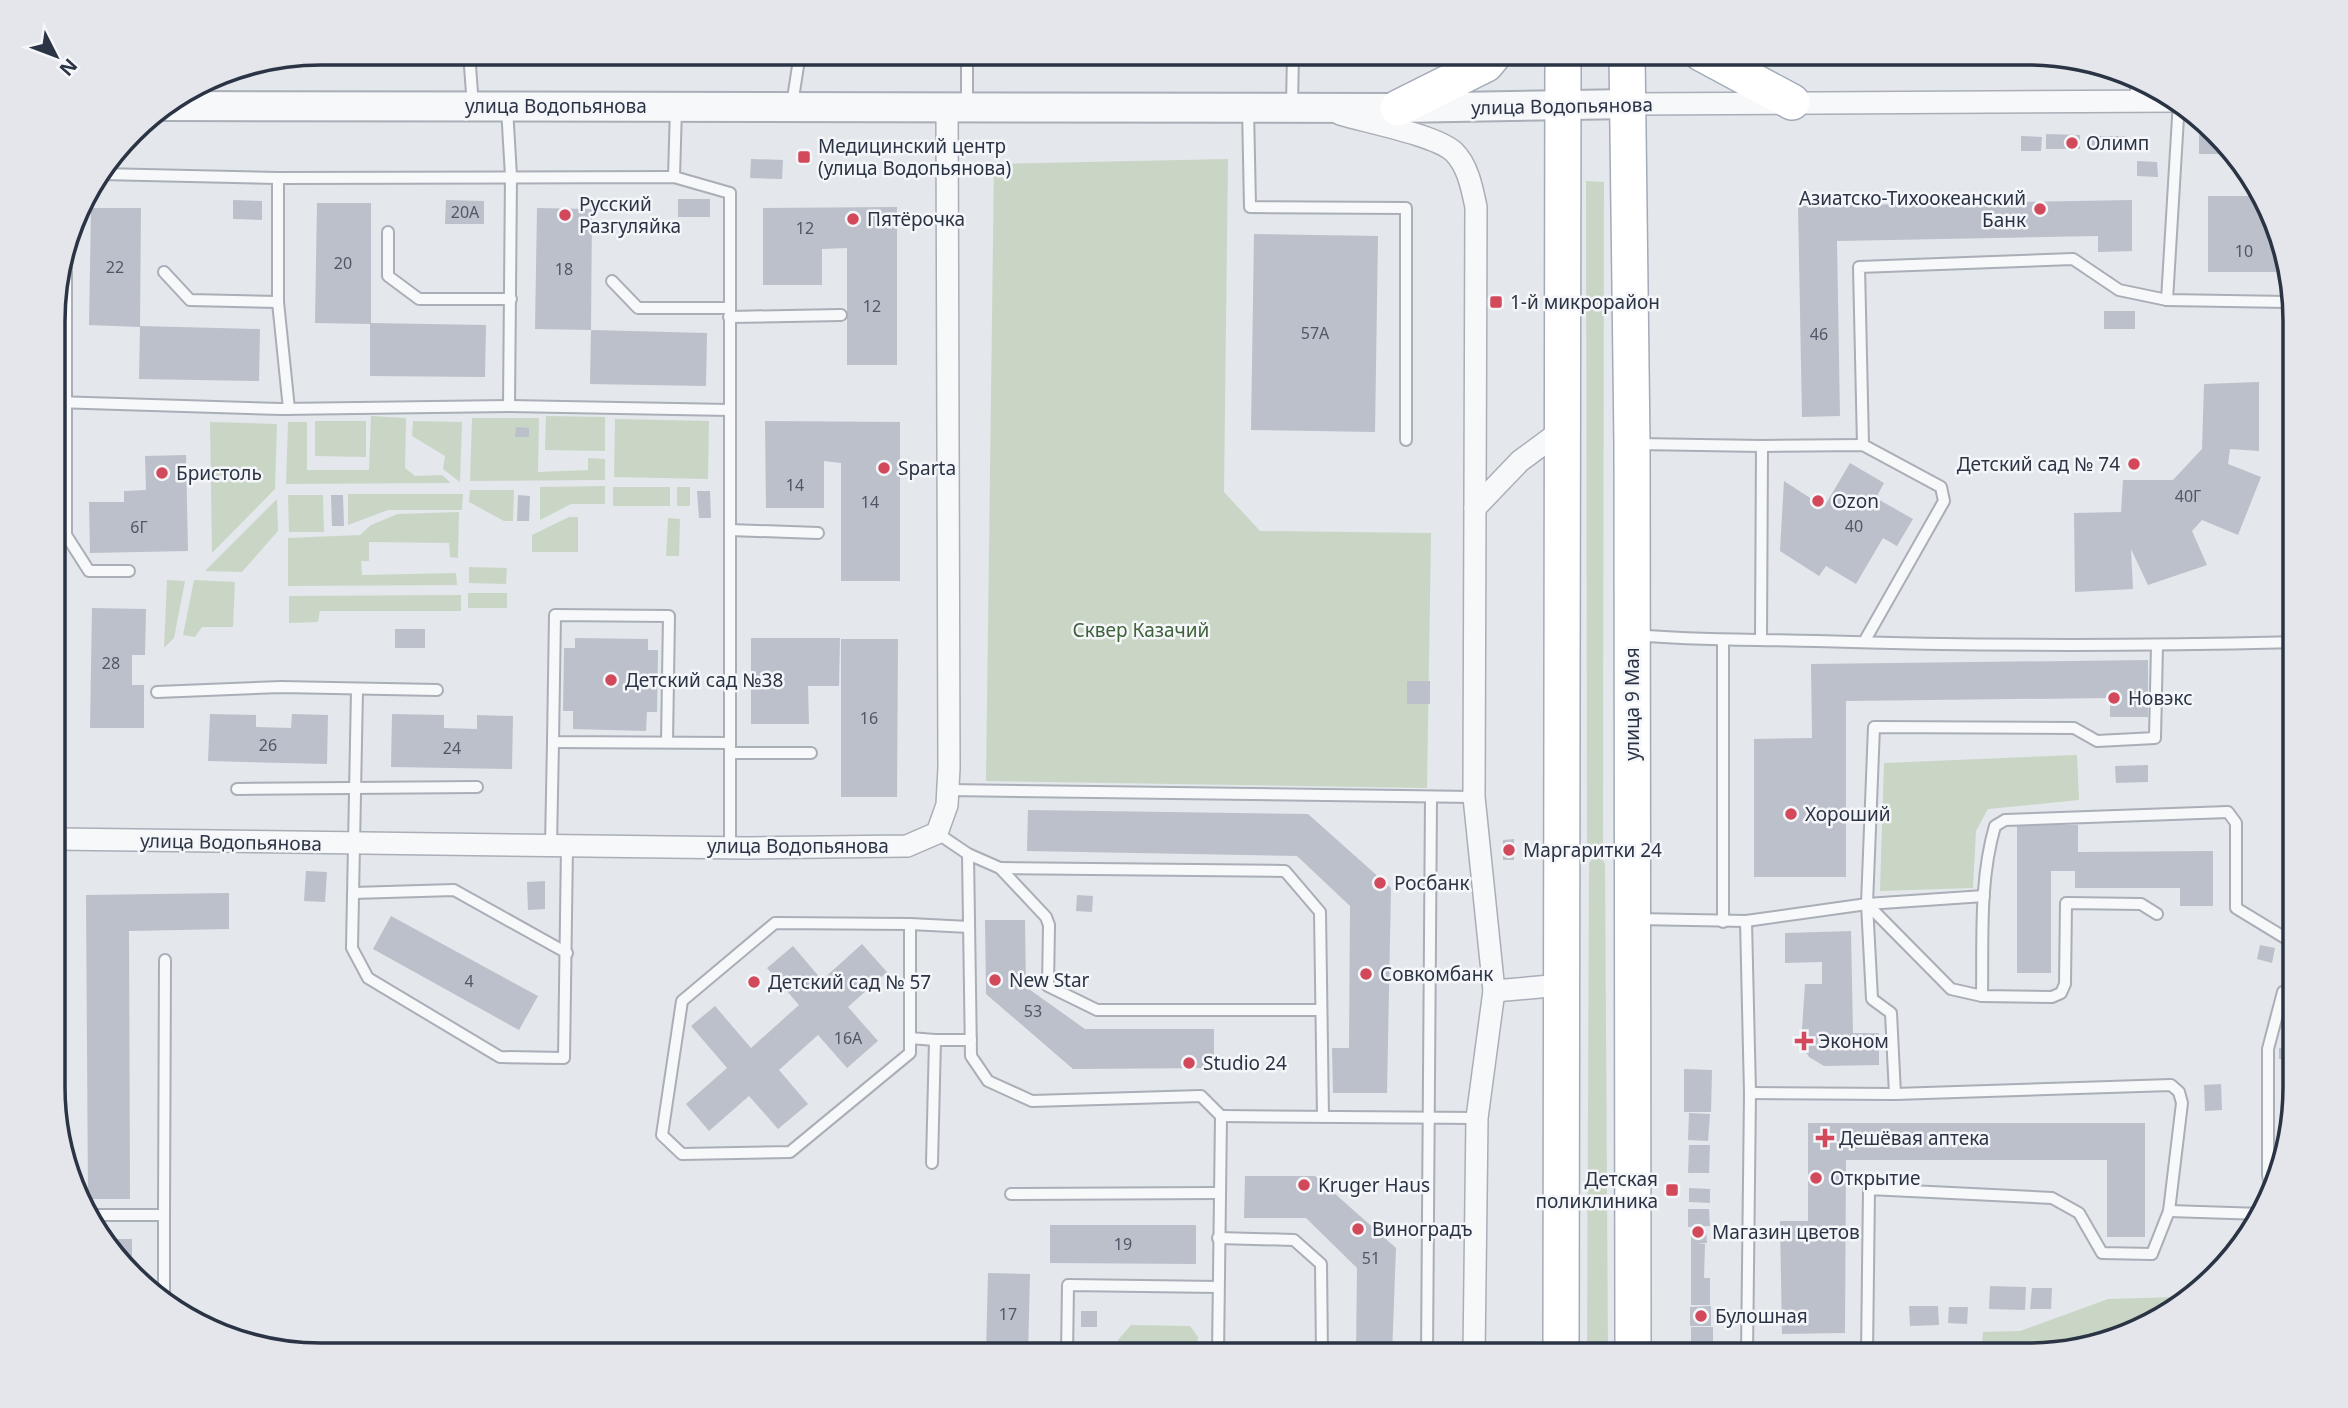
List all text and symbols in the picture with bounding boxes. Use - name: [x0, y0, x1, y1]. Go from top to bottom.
- north arrow: [21, 21, 91, 91]
- text: N: [54, 53, 83, 82]
- street label: улица Водопьянова: [1471, 91, 1653, 121]
- street label: улица Водопьянова: [465, 93, 647, 119]
- place label: Олимп: [2086, 130, 2149, 156]
- place label: Медицинский центр (улица Водопьянова): [818, 133, 1011, 181]
- marker: Олимп: [2064, 135, 2080, 151]
- marker: Медицинский центр (улица Водопьянова): [796, 149, 812, 165]
- place label: Азиатско-Тихоокеанский Банк: [1799, 185, 2026, 233]
- place label: Русский Разгуляйка: [579, 191, 681, 239]
- house number: 20А: [451, 201, 480, 223]
- marker: Азиатско-Тихоокеанский Банк: [2032, 201, 2048, 217]
- place label: Пятёрочка: [867, 206, 965, 232]
- marker: Русский Разгуляйка: [557, 207, 573, 223]
- marker: Пятёрочка: [845, 211, 861, 227]
- house number: 12: [796, 217, 814, 239]
- house number: 10: [2235, 240, 2253, 262]
- house number: 20: [334, 252, 352, 274]
- house number: 22: [106, 256, 124, 278]
- house number: 18: [555, 258, 573, 280]
- place label: 1-й микрорайон: [1510, 289, 1660, 315]
- marker: 1-й микрорайон: [1488, 294, 1504, 310]
- house number: 12: [863, 295, 881, 317]
- house number: 57А: [1301, 322, 1330, 344]
- house number: 46: [1810, 323, 1828, 345]
- place label: Детский сад № 74: [1957, 451, 2120, 477]
- place label: Sparta: [898, 455, 956, 481]
- marker: Детский сад № 74: [2126, 456, 2142, 472]
- place label: Бристоль: [176, 460, 262, 486]
- marker: Sparta: [876, 460, 892, 476]
- marker: Бристоль: [154, 465, 170, 481]
- house number: 14: [786, 474, 804, 496]
- house number: 40Г: [2175, 485, 2201, 507]
- place label: Ozon: [1832, 488, 1879, 514]
- house number: 14: [861, 491, 879, 513]
- marker: Ozon: [1810, 493, 1826, 509]
- house number: 40: [1845, 515, 1863, 537]
- house number: 6Г: [130, 516, 148, 538]
- park label: Сквер Казачий: [1073, 617, 1209, 643]
- street label: улица 9 Мая: [1619, 647, 1645, 761]
- house number: 28: [102, 652, 120, 674]
- place label: Детский сад №38: [625, 667, 783, 693]
- marker: Детский сад №38: [603, 672, 619, 688]
- place label: Новэкс: [2128, 685, 2193, 711]
- marker: Новэкс: [2106, 690, 2122, 706]
- house number: 16: [860, 707, 878, 729]
- house number: 26: [259, 734, 277, 756]
- house number: 24: [443, 737, 461, 759]
- place label: Хороший: [1805, 801, 1891, 827]
- marker: Хороший: [1783, 806, 1799, 822]
- street label: улица Водопьянова: [140, 827, 322, 857]
- street label: улица Водопьянова: [707, 833, 889, 859]
- place label: Маргаритки 24: [1523, 837, 1662, 863]
- marker: Маргаритки 24: [1501, 842, 1517, 858]
- place label: Росбанк: [1394, 870, 1470, 896]
- marker: Росбанк: [1372, 875, 1388, 891]
- place label: Совкомбанк: [1380, 961, 1493, 987]
- marker: Совкомбанк: [1358, 966, 1374, 982]
- place label: New Star: [1009, 967, 1090, 993]
- place label: Детский сад № 57: [768, 969, 931, 995]
- house number: 4: [464, 970, 474, 992]
- marker: New Star: [987, 972, 1003, 988]
- marker: Детский сад № 57: [746, 974, 762, 990]
- house number: 53: [1024, 1000, 1042, 1022]
- house number: 16А: [834, 1027, 863, 1049]
- place label: Эконом: [1818, 1028, 1889, 1054]
- marker: Эконом: [1796, 1033, 1812, 1049]
- place label: Studio 24: [1203, 1050, 1287, 1076]
- marker: Studio 24: [1181, 1055, 1197, 1071]
- place label: Дешёвая аптека: [1839, 1125, 1989, 1151]
- marker: Дешёвая аптека: [1817, 1130, 1833, 1146]
- place label: Открытие: [1830, 1165, 1920, 1191]
- place label: Детская поликлиника: [1535, 1166, 1658, 1214]
- marker: Открытие: [1808, 1170, 1824, 1186]
- place label: Kruger Haus: [1318, 1172, 1430, 1198]
- marker: Kruger Haus: [1296, 1177, 1312, 1193]
- marker: Детская поликлиника: [1664, 1182, 1680, 1198]
- place label: Виноградъ: [1372, 1216, 1473, 1242]
- place label: Магазин цветов: [1712, 1219, 1860, 1245]
- marker: Виноградъ: [1350, 1221, 1366, 1237]
- marker: Магазин цветов: [1690, 1224, 1706, 1240]
- house number: 19: [1114, 1233, 1132, 1255]
- house number: 51: [1362, 1247, 1380, 1269]
- house number: 17: [999, 1303, 1017, 1325]
- place label: Булошная: [1715, 1303, 1808, 1329]
- marker: Булошная: [1693, 1308, 1709, 1324]

